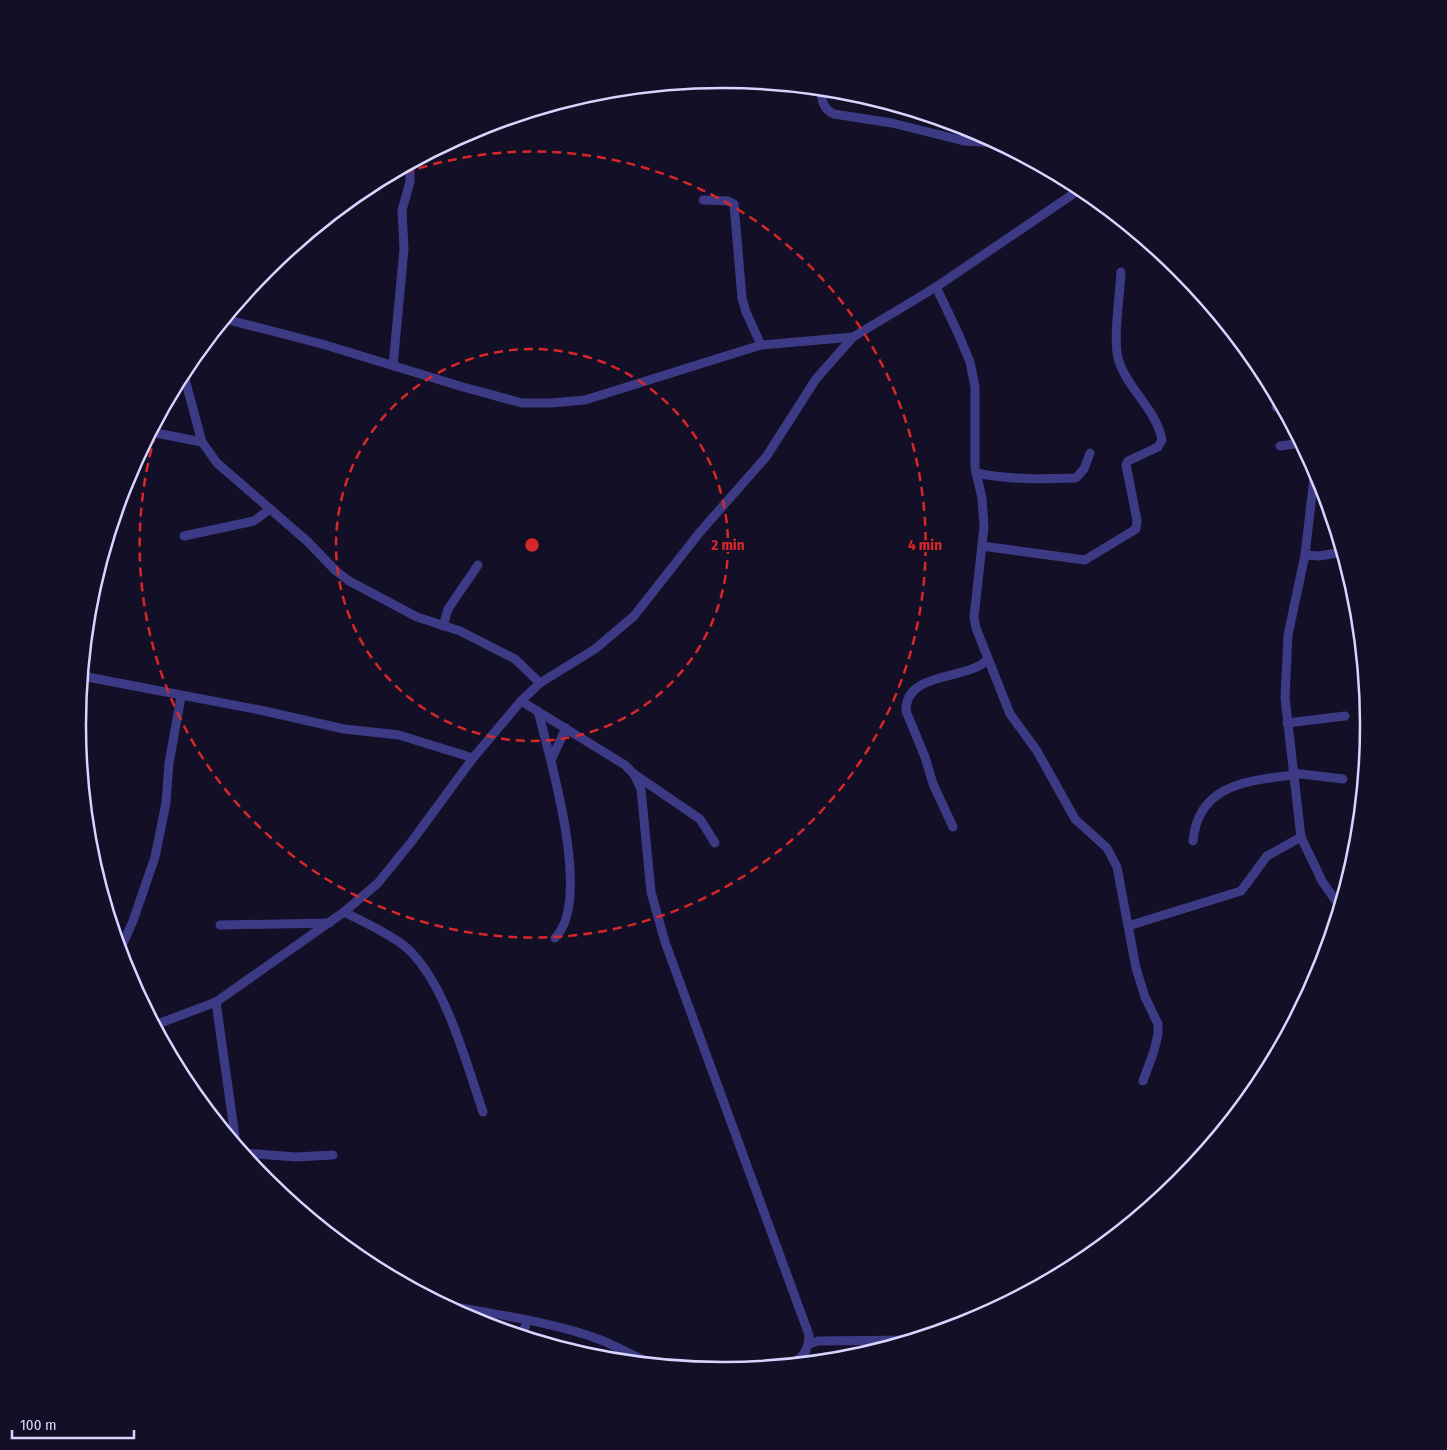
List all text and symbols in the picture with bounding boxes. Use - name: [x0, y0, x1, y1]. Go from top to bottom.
- centre of rings: [523, 536, 541, 554]
- text: 2 min: [710, 536, 745, 554]
- text: 4 min: [908, 536, 942, 554]
- scale bar: [12, 1408, 135, 1440]
- text: 100 m: [20, 1416, 57, 1434]

